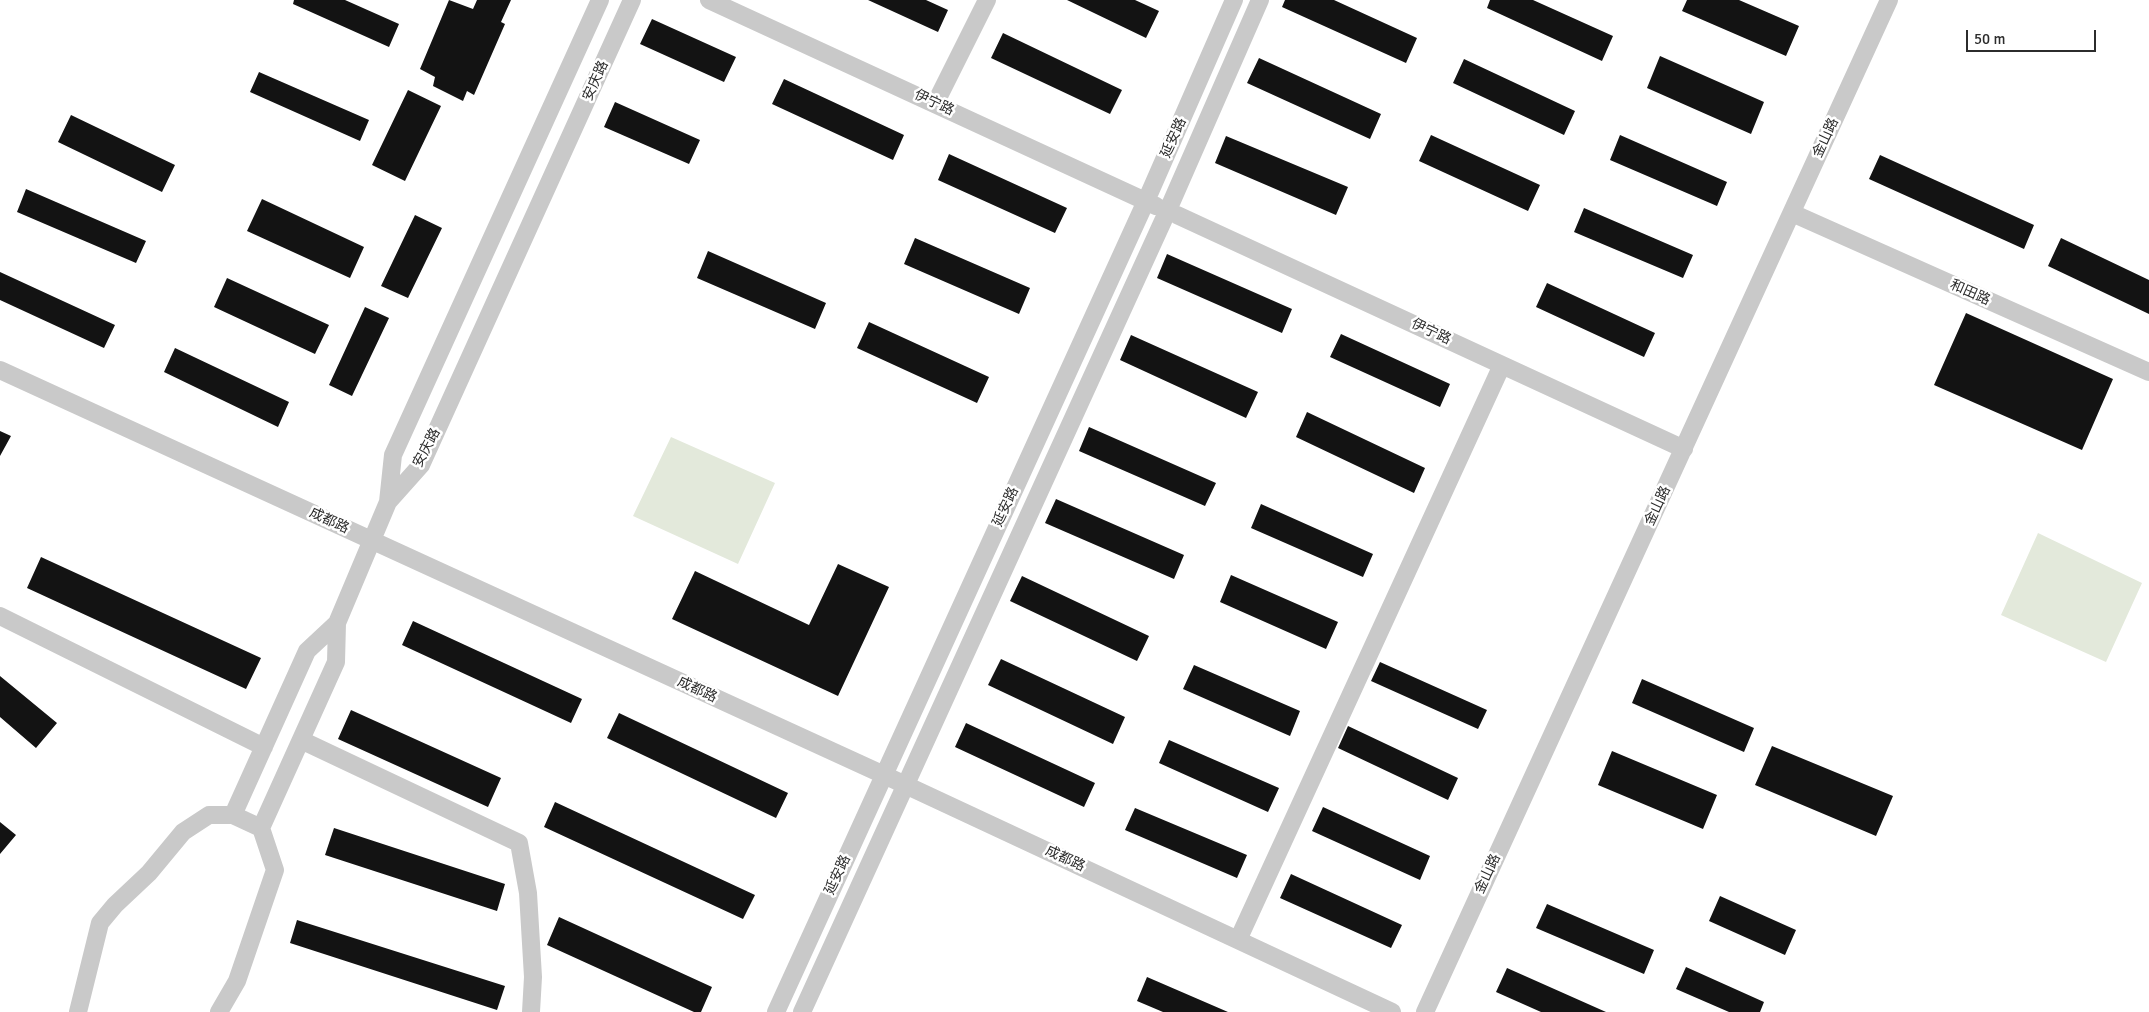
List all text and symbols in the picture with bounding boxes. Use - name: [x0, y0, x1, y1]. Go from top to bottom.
- scale bar: [1969, 20, 2099, 52]
- text: 50 m: [1974, 30, 2005, 48]
- street label: 安庆路: [580, 58, 612, 104]
- street label: 伊宁路: [911, 87, 957, 119]
- street label: 延安路: [1158, 115, 1190, 161]
- street label: 金山路: [1810, 115, 1842, 161]
- street label: 和田路: [1947, 277, 1993, 309]
- street label: 伊宁路: [1408, 316, 1454, 348]
- street label: 安庆路: [410, 426, 444, 470]
- street label: 金山路: [1642, 483, 1674, 529]
- street label: 延安路: [990, 484, 1022, 530]
- street label: 成都路: [306, 505, 352, 537]
- street label: 成都路: [674, 674, 720, 706]
- street label: 成都路: [1042, 843, 1088, 875]
- street label: 金山路: [1472, 851, 1504, 897]
- street label: 延安路: [822, 852, 854, 898]

